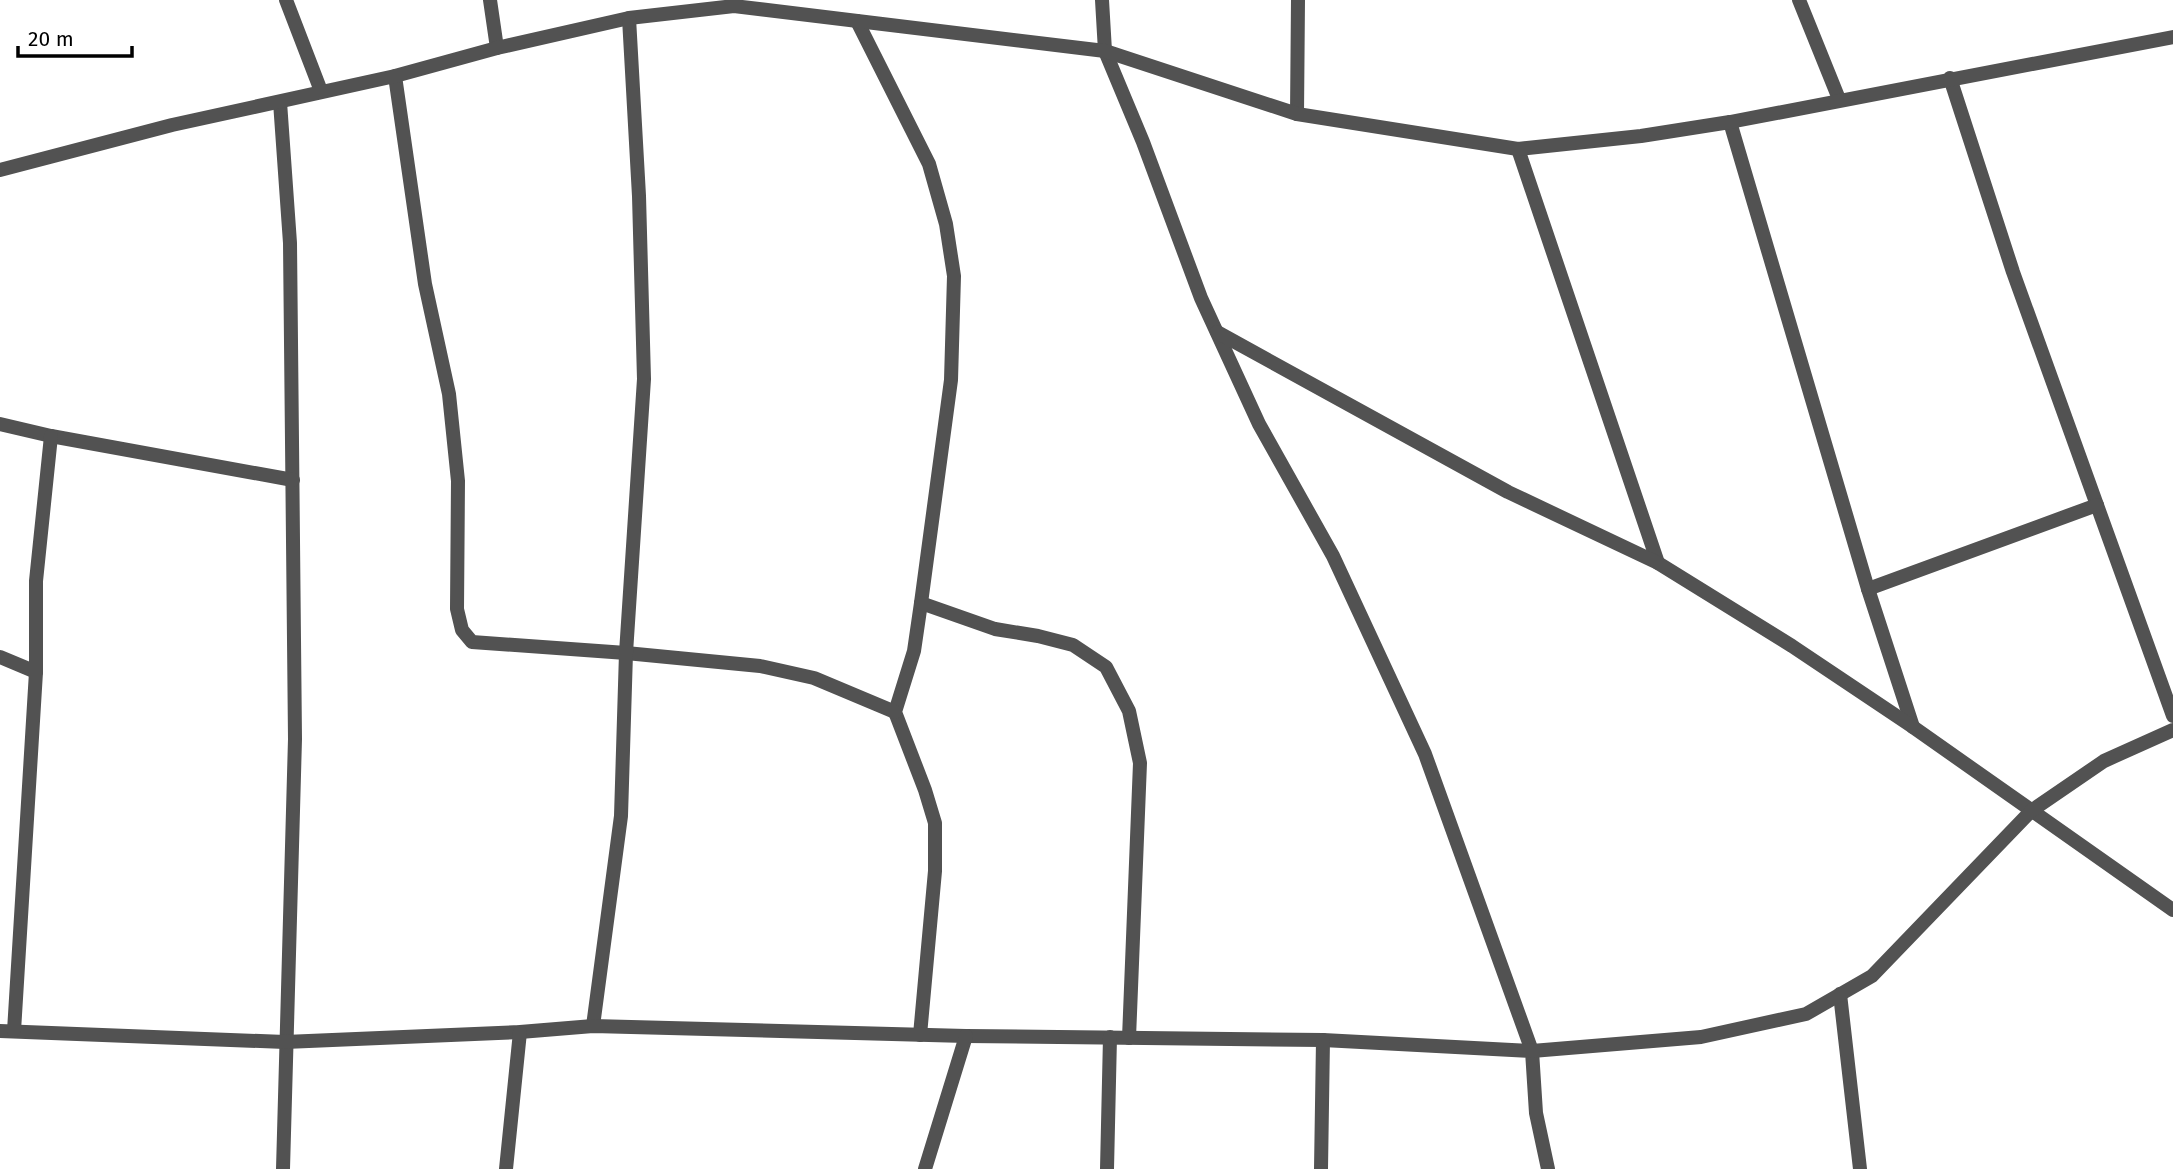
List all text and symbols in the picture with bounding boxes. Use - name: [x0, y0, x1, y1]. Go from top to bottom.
- scale bar: [18, 14, 131, 58]
- text: 20 m: [28, 26, 74, 52]

